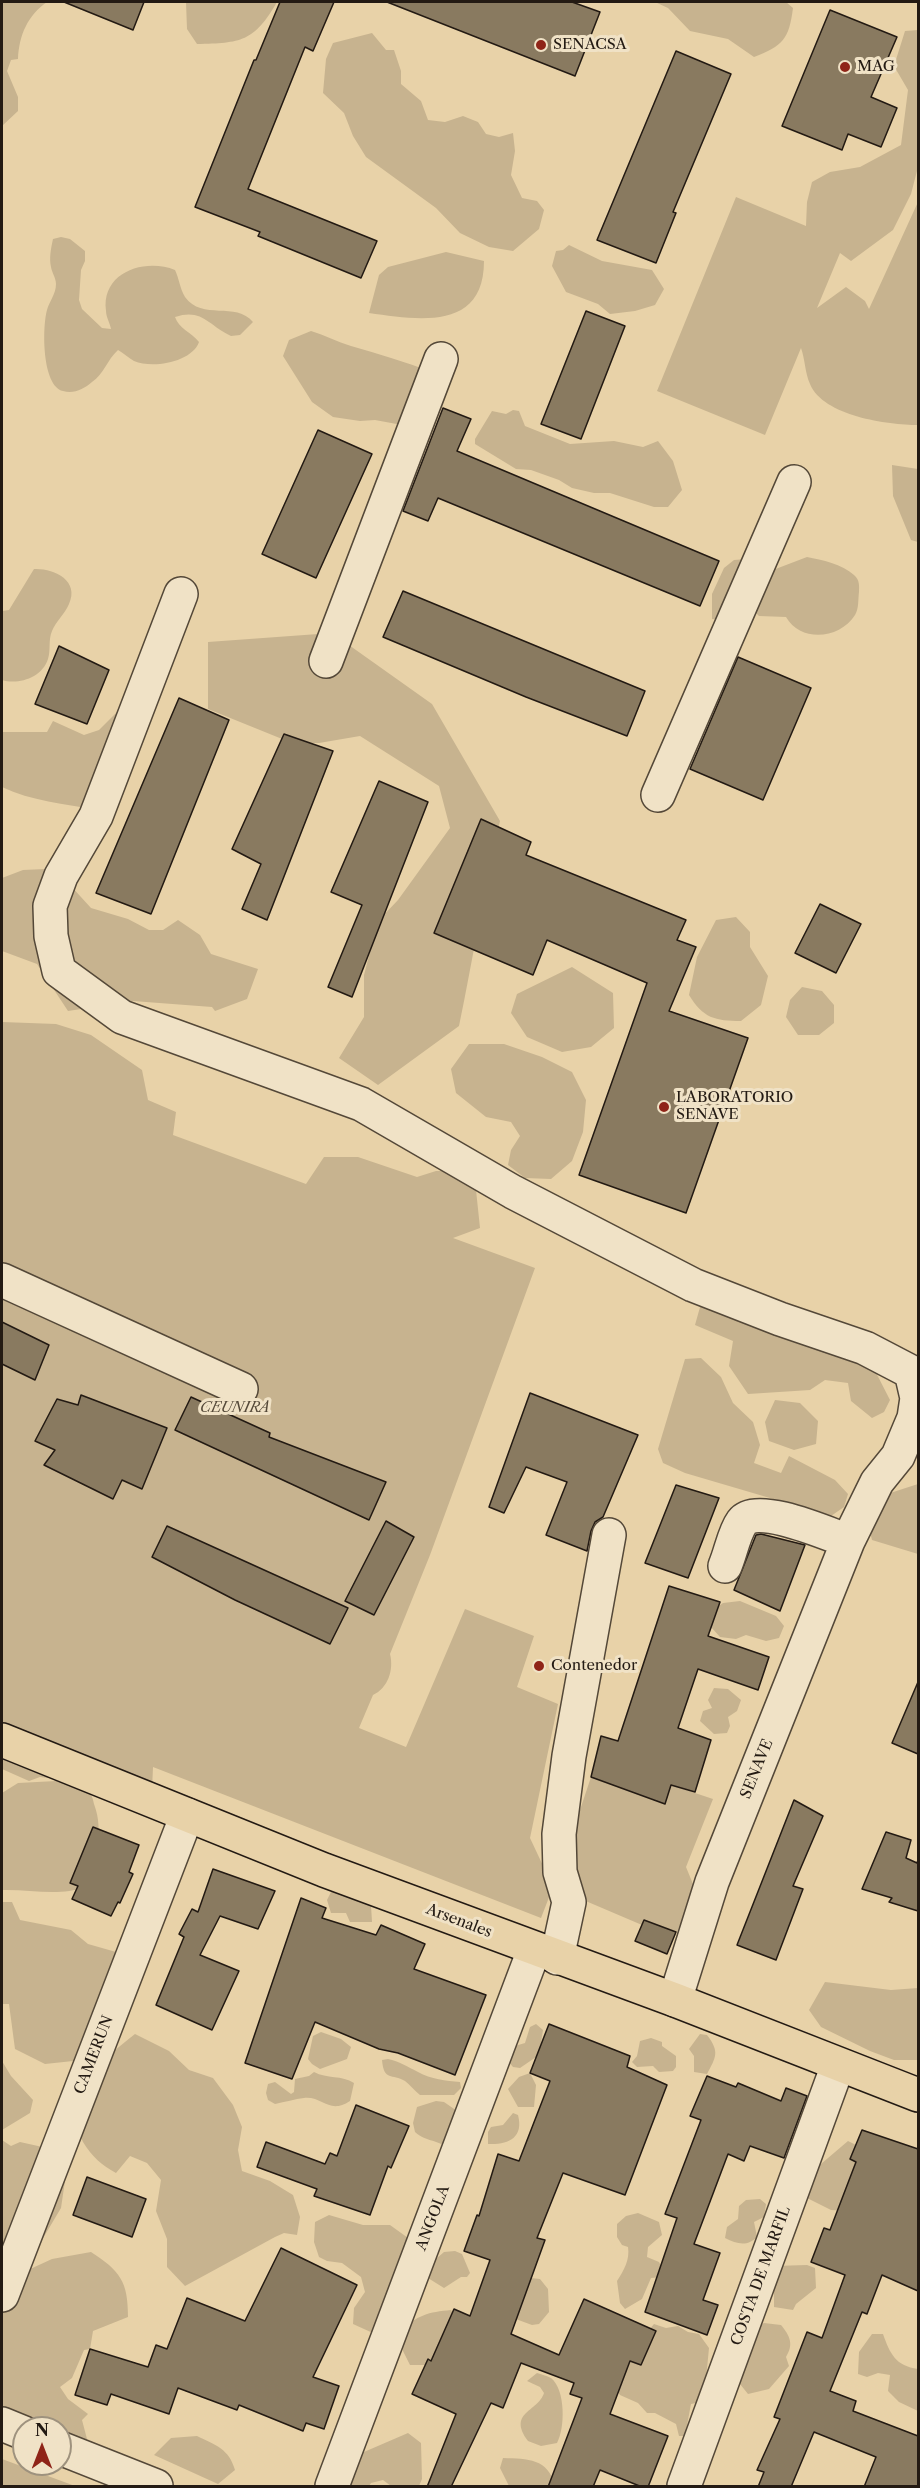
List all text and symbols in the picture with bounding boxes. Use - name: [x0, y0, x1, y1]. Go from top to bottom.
- place label: SENACSA: [553, 36, 627, 54]
- marker: SENACSA: [534, 38, 548, 52]
- place label: MAG: [857, 58, 895, 76]
- marker: MAG: [838, 60, 852, 74]
- place label: LABORATORIO SENAVE: [676, 1089, 793, 1124]
- marker: LABORATORIO SENAVE: [657, 1100, 671, 1114]
- park label: CEUNIRA: [200, 1399, 270, 1417]
- place label: Contenedor: [551, 1657, 637, 1675]
- marker: Contenedor: [532, 1659, 546, 1673]
- street label: SENAVE: [737, 1737, 777, 1801]
- street label: Arsenales: [424, 1900, 494, 1942]
- street label: CAMERUN: [71, 2013, 117, 2097]
- street label: ANGOLA: [412, 2183, 454, 2253]
- street label: COSTA DE MARFIL: [727, 2204, 795, 2348]
- north arrow: [12, 2416, 72, 2476]
- text: N: [35, 2420, 49, 2440]

